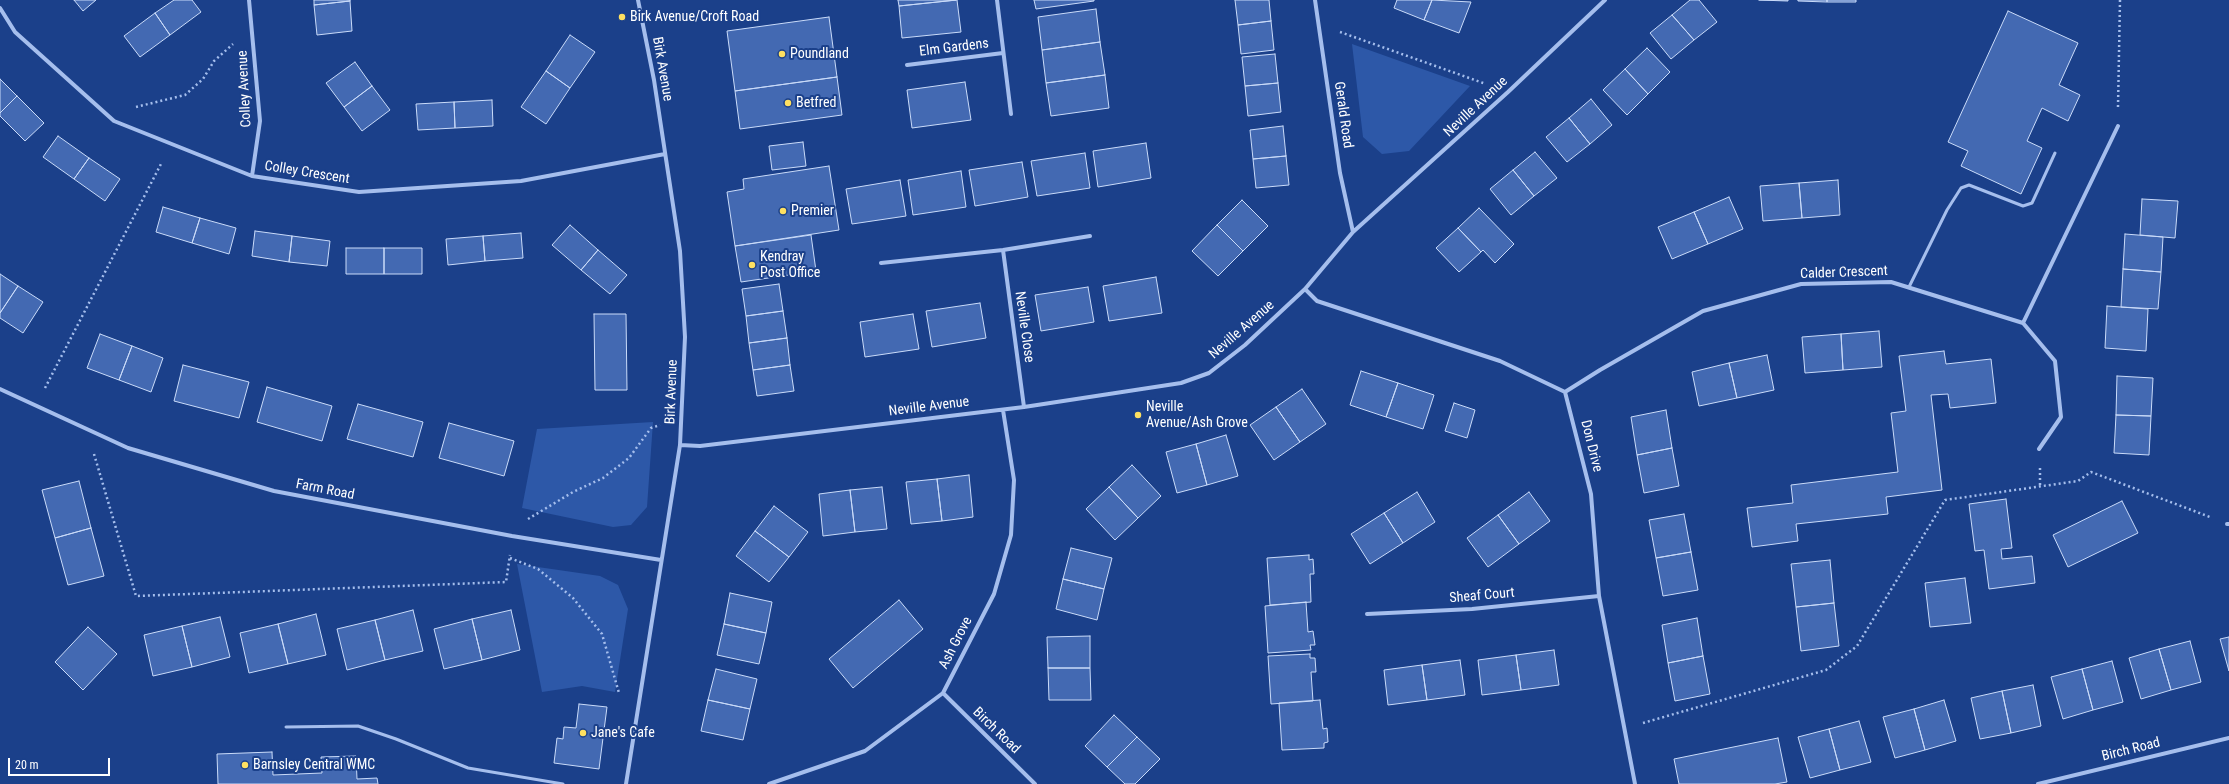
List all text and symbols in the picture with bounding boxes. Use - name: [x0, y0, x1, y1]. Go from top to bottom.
- place label: Birk Avenue/Croft Road: [630, 9, 759, 25]
- marker: Birk Avenue/Croft Road: [617, 12, 627, 22]
- street label: Elm Gardens: [918, 35, 990, 61]
- street label: Birk Avenue: [648, 36, 676, 102]
- place label: Poundland: [790, 46, 849, 62]
- marker: Poundland: [777, 49, 787, 59]
- street label: Colley Avenue: [235, 50, 255, 128]
- street label: Neville Avenue: [1441, 73, 1511, 141]
- street label: Gerald Road: [1330, 81, 1356, 149]
- place label: Betfred: [796, 95, 836, 111]
- marker: Betfred: [783, 98, 793, 108]
- street label: Colley Crescent: [263, 158, 351, 188]
- place label: Premier: [791, 203, 834, 219]
- marker: Premier: [778, 206, 788, 216]
- place label: Kendray Post Office: [760, 249, 820, 282]
- marker: Kendray Post Office: [747, 260, 757, 270]
- street label: Calder Crescent: [1800, 263, 1888, 283]
- street label: Neville Close: [1011, 290, 1037, 364]
- street label: Neville Avenue: [1206, 297, 1278, 363]
- street label: Birk Avenue: [662, 359, 682, 425]
- street label: Neville Avenue: [888, 394, 970, 420]
- place label: Neville Avenue/Ash Grove: [1146, 399, 1248, 432]
- marker: Neville Avenue/Ash Grove: [1133, 410, 1143, 420]
- street label: Don Drive: [1576, 418, 1606, 474]
- street label: Farm Road: [294, 476, 356, 504]
- street label: Sheaf Court: [1449, 585, 1515, 607]
- street label: Ash Grove: [936, 614, 976, 672]
- street label: Birch Road: [969, 704, 1023, 758]
- place label: Jane's Cafe: [591, 725, 655, 741]
- marker: Jane's Cafe: [578, 728, 588, 738]
- street label: Birch Road: [2100, 735, 2162, 765]
- scale bar: [10, 750, 112, 776]
- place label: Barnsley Central WMC: [253, 757, 375, 773]
- text: 20 m: [15, 758, 39, 772]
- marker: Barnsley Central WMC: [240, 760, 250, 770]

